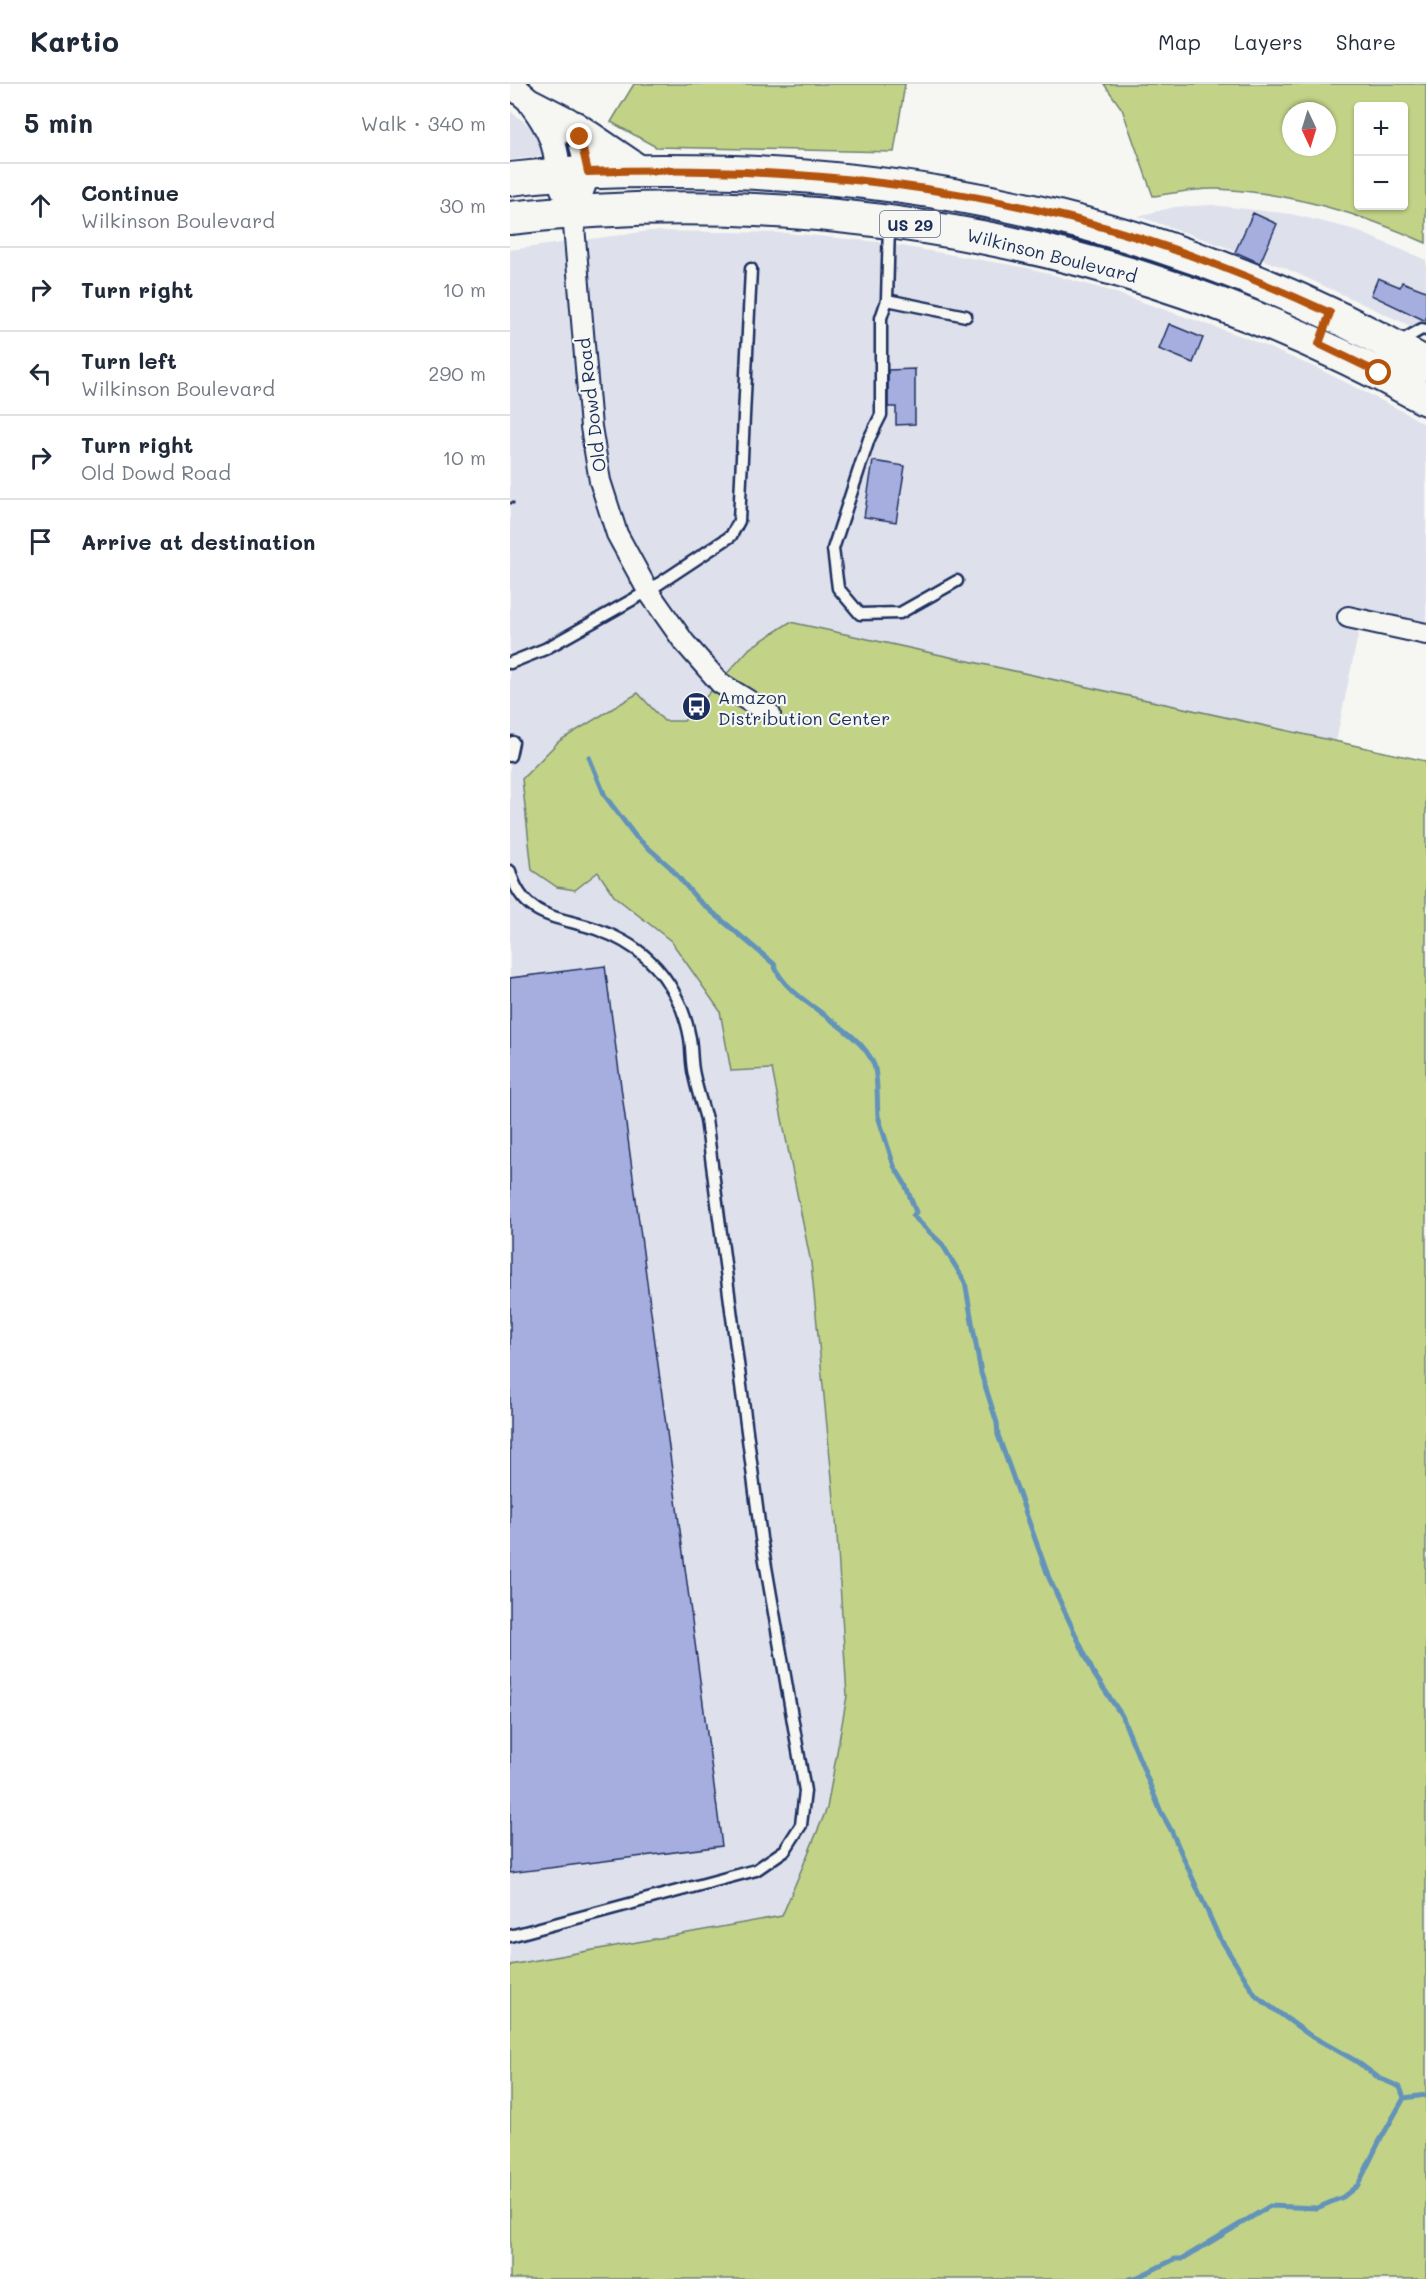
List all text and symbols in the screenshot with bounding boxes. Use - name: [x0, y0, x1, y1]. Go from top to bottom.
- text: Kartio: [30, 23, 119, 59]
- text: Map: [1158, 28, 1201, 55]
- text: Layers: [1234, 28, 1303, 55]
- text: Share: [1336, 28, 1396, 55]
- north arrow: [1282, 102, 1336, 156]
- map controls: [1354, 102, 1408, 210]
- button: +: [1354, 102, 1408, 156]
- text: 5 min: [24, 106, 93, 140]
- text: Walk · 340 m: [361, 110, 486, 136]
- route end: [566, 123, 592, 149]
- button: −: [1354, 156, 1408, 210]
- text: Continue: [81, 178, 179, 207]
- icon: ahead: [24, 189, 57, 222]
- text: 30 m: [440, 192, 486, 218]
- text: Wilkinson Boulevard: [81, 207, 275, 233]
- road number: US 29: [880, 211, 940, 237]
- street label: Wilkinson Boulevard: [964, 222, 1140, 288]
- icon: right: [24, 273, 57, 306]
- text: Turn right: [81, 275, 193, 304]
- text: 10 m: [442, 276, 486, 302]
- street label: Old Dowd Road: [571, 337, 611, 473]
- text: Turn left: [81, 346, 177, 375]
- icon: left: [24, 357, 57, 390]
- route start: [1365, 359, 1391, 385]
- text: 290 m: [428, 360, 486, 386]
- text: Wilkinson Boulevard: [81, 375, 275, 401]
- text: Turn right: [81, 430, 193, 459]
- icon: right: [24, 441, 57, 474]
- text: 10 m: [442, 444, 486, 470]
- text: Old Dowd Road: [81, 459, 231, 485]
- icon: arrive: [24, 525, 57, 558]
- text: Arrive at destination: [81, 527, 316, 556]
- place label: Amazon Distribution Center: [718, 685, 890, 730]
- bus stop icon: Amazon Distribution Center: [681, 691, 713, 723]

